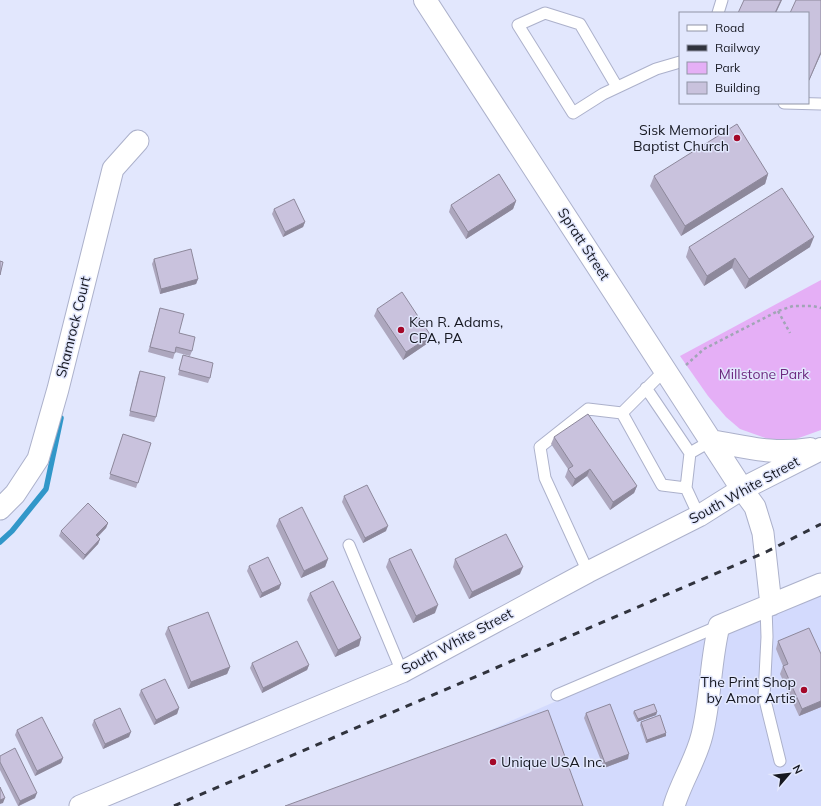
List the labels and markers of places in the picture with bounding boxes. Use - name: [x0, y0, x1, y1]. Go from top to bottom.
- place label: Sisk Memorial Baptist Church: [633, 121, 729, 155]
- marker: Sisk Memorial Baptist Church: [732, 133, 742, 143]
- place label: Ken R. Adams, CPA, PA: [409, 313, 503, 347]
- marker: Ken R. Adams, CPA, PA: [396, 325, 406, 335]
- place label: The Print Shop by Amor Artis: [701, 673, 796, 707]
- marker: The Print Shop by Amor Artis: [799, 685, 809, 695]
- place label: Unique USA Inc.: [501, 753, 605, 771]
- marker: Unique USA Inc.: [488, 757, 498, 767]

